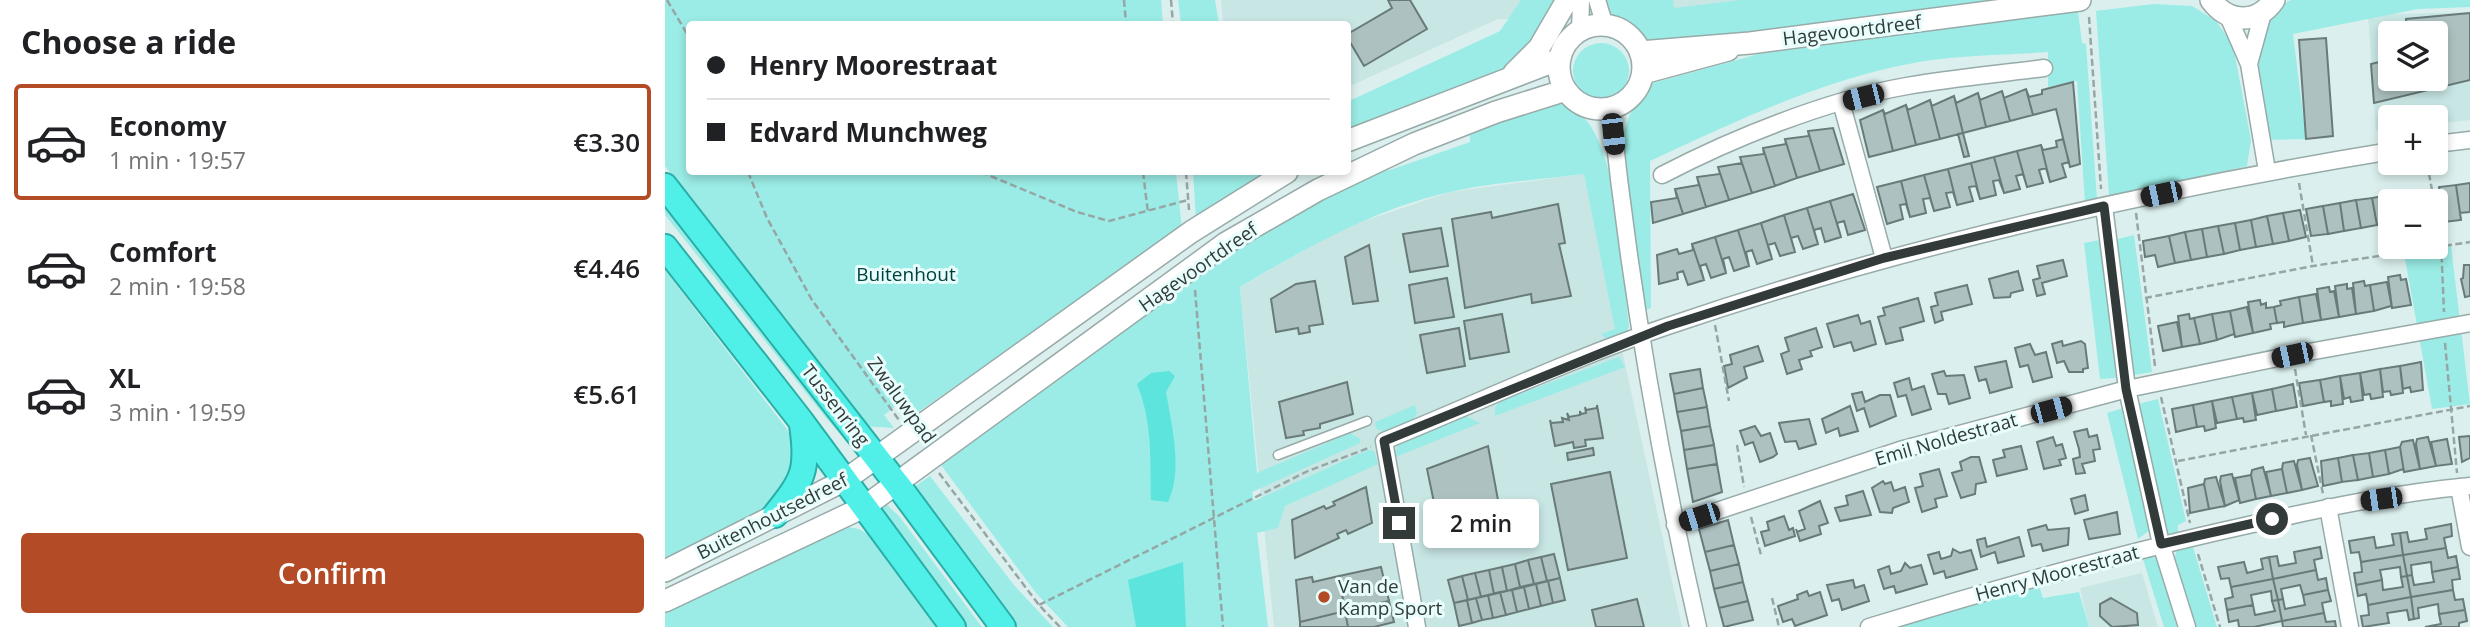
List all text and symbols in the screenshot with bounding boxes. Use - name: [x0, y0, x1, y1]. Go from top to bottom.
- street label: Hagevoortdreef: [1781, 8, 1924, 51]
- text: Choose a ride: [21, 20, 236, 63]
- map controls: [2378, 21, 2448, 259]
- button: layers: [2378, 21, 2448, 91]
- text: Henry Moorestraat: [749, 47, 997, 83]
- car: [1841, 82, 1886, 112]
- button: +: [2378, 105, 2448, 175]
- text: Economy: [109, 108, 227, 144]
- icon: car: [25, 111, 88, 174]
- car: [1601, 112, 1626, 156]
- text: Edvard Munchweg: [749, 114, 987, 150]
- text: €3.30: [573, 124, 640, 160]
- text: 1 min · 19:57: [109, 144, 246, 176]
- car: [2139, 179, 2184, 209]
- button: −: [2378, 189, 2448, 259]
- street label: Hagevoortdreef: [1133, 215, 1264, 318]
- text: Comfort: [109, 234, 216, 270]
- icon: car: [25, 237, 88, 300]
- text: €4.46: [573, 250, 640, 286]
- park label: Buitenhout: [856, 261, 956, 287]
- text: 2 min · 19:58: [109, 270, 246, 302]
- car: [2270, 340, 2315, 370]
- street label: Zwaluwpad: [862, 351, 942, 449]
- street label: Tussenring: [796, 359, 876, 451]
- text: XL: [109, 360, 141, 396]
- icon: car: [25, 363, 88, 426]
- text: €5.61: [573, 376, 640, 412]
- car: [2028, 394, 2075, 426]
- text: 3 min · 19:59: [109, 396, 246, 428]
- street label: Emil Noldestraat: [1872, 406, 2020, 472]
- street label: Buitenhoutsedreef: [692, 466, 853, 565]
- car: [2359, 486, 2404, 512]
- callout: 2 min: [1423, 498, 1539, 548]
- car: [1676, 501, 1723, 533]
- route start: [2256, 503, 2288, 535]
- route end: [1383, 507, 1415, 539]
- text: 2 min: [1450, 507, 1512, 539]
- button: Confirm: [21, 533, 644, 613]
- street label: Henry Moorestraat: [1972, 539, 2142, 607]
- place label: Van de Kamp Sport: [1338, 573, 1443, 621]
- marker: Van de Kamp Sport: [1316, 589, 1332, 605]

